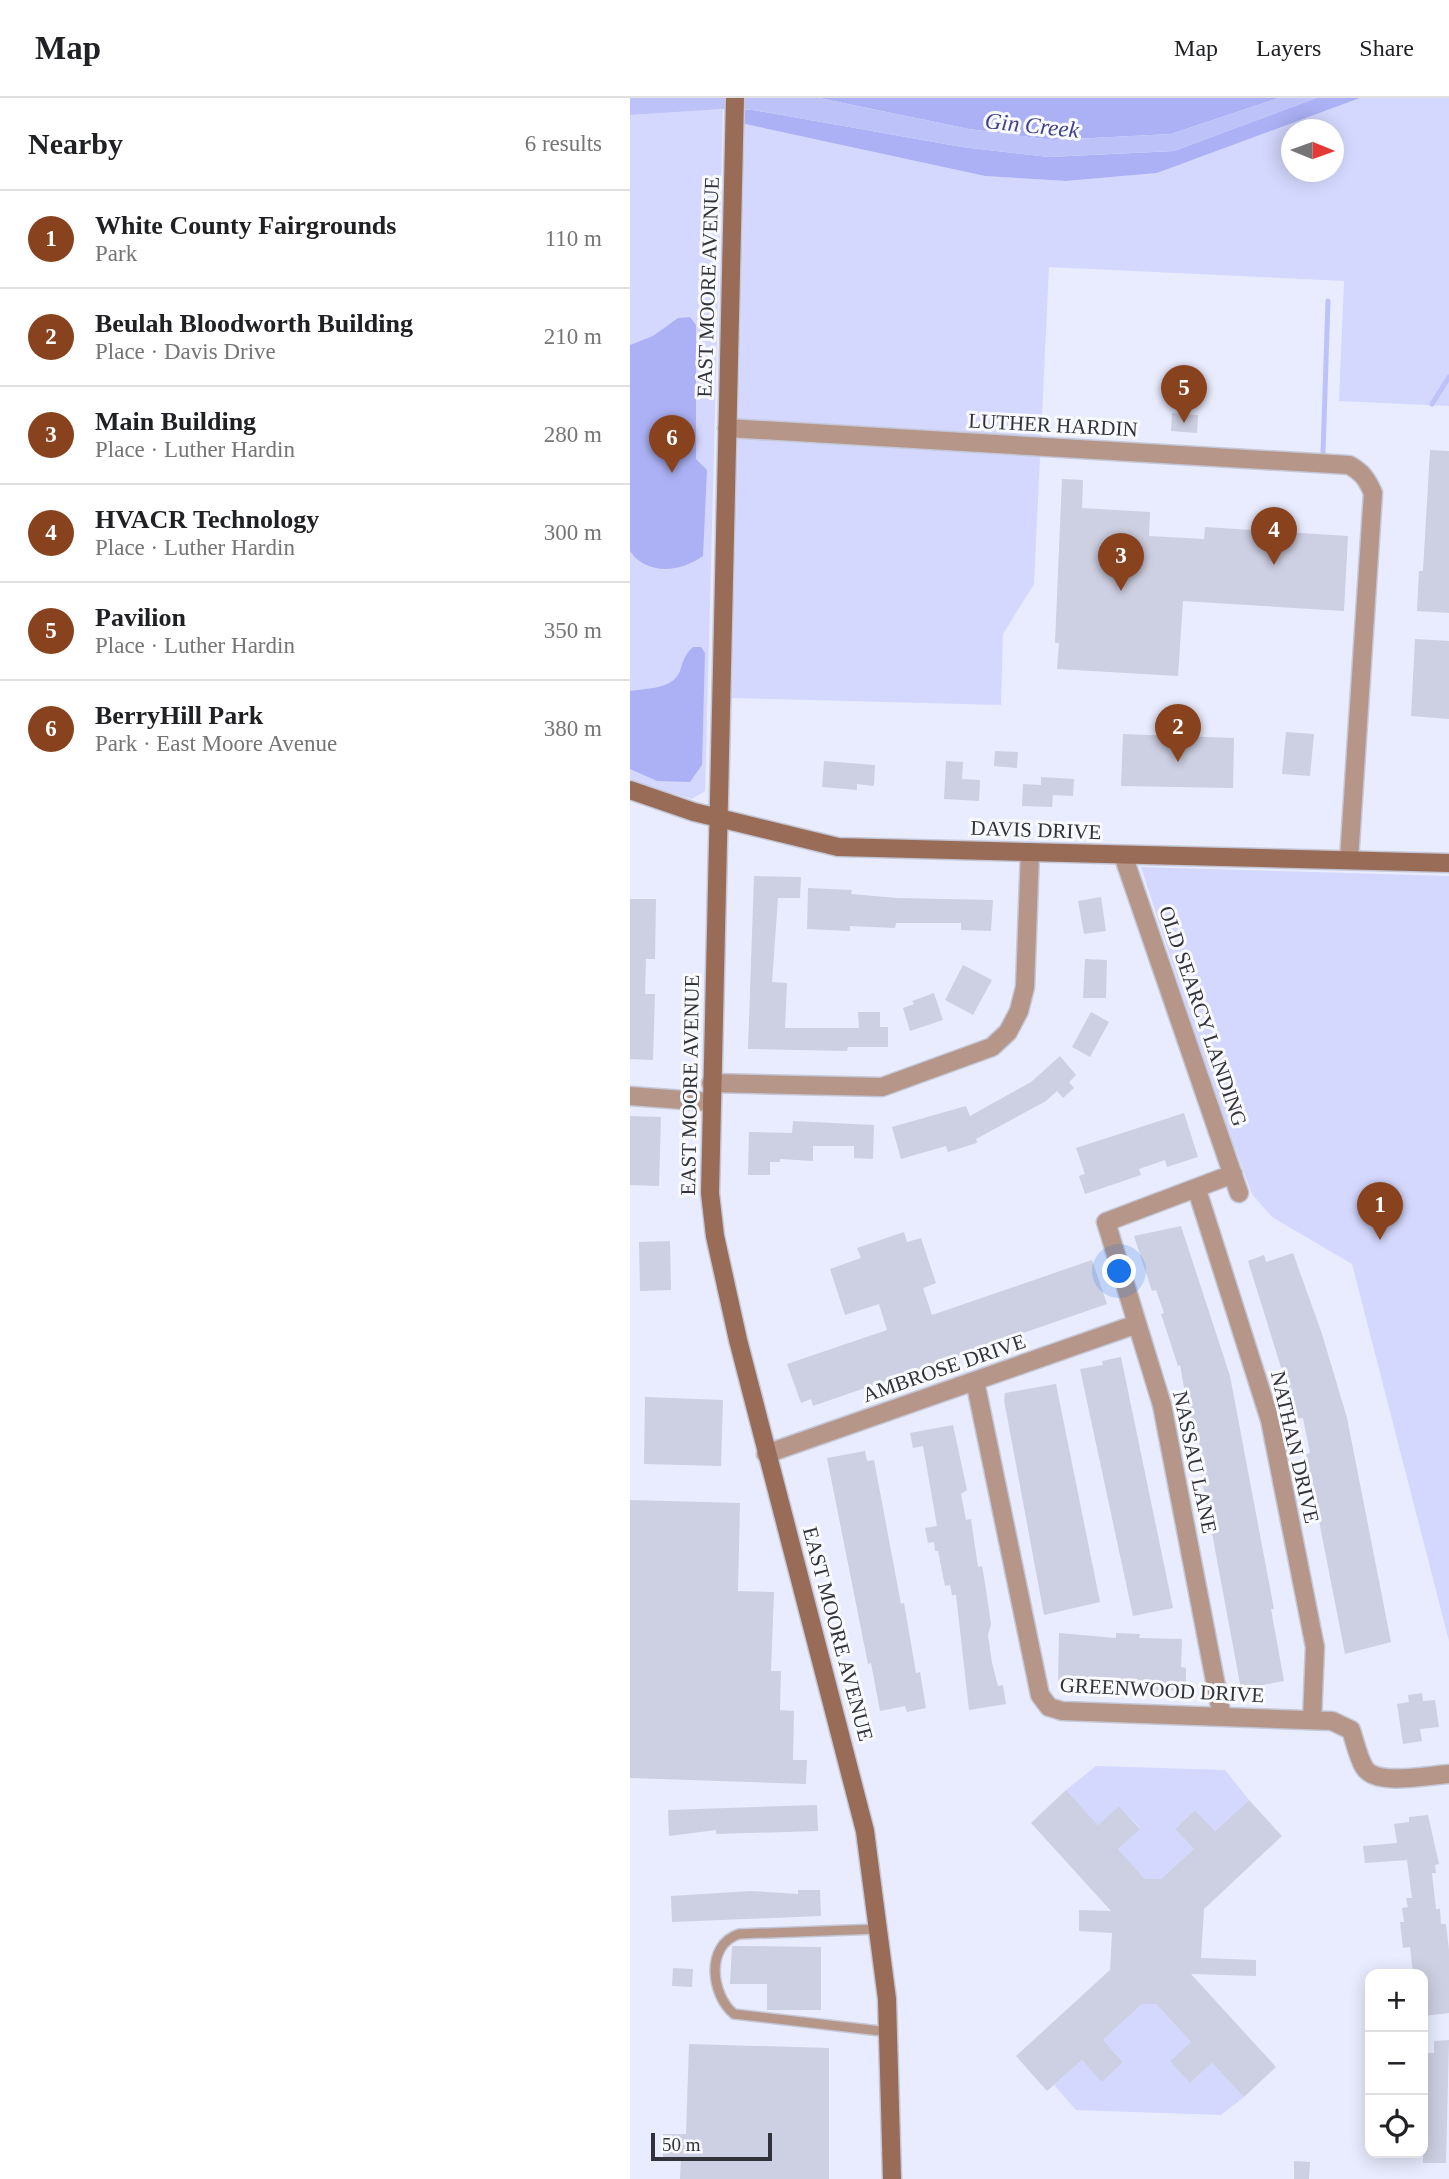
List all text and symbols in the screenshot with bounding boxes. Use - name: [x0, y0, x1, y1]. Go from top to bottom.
- text: Map: [35, 30, 101, 66]
- text: Map: [1174, 35, 1218, 61]
- text: Layers: [1256, 35, 1321, 61]
- text: Share: [1359, 35, 1414, 61]
- water label: Gin Creek: [984, 108, 1081, 143]
- north arrow: [1281, 119, 1344, 182]
- text: Nearby: [28, 127, 123, 160]
- text: 6 results: [525, 131, 602, 156]
- street label: EAST MOORE AVENUE: [692, 176, 724, 398]
- text: White County Fairgrounds: [95, 211, 396, 240]
- text: 1: [45, 226, 57, 251]
- text: 110 m: [545, 226, 602, 251]
- text: Park: [95, 241, 137, 266]
- text: Beulah Bloodworth Building: [95, 309, 413, 338]
- text: 2: [45, 324, 57, 349]
- text: 210 m: [544, 324, 602, 349]
- text: Place · Davis Drive: [95, 339, 276, 364]
- pin: 5: [1161, 365, 1207, 423]
- text: Main Building: [95, 407, 256, 436]
- street label: LUTHER HARDIN: [968, 409, 1138, 441]
- pin: 6: [649, 415, 695, 473]
- text: 3: [45, 422, 57, 447]
- text: 280 m: [544, 422, 602, 447]
- text: Place · Luther Hardin: [95, 437, 295, 462]
- text: HVACR Technology: [95, 505, 319, 534]
- pin: 4: [1251, 507, 1297, 565]
- text: 4: [45, 520, 57, 545]
- text: 300 m: [544, 520, 602, 545]
- pin: 3: [1098, 533, 1144, 591]
- text: Place · Luther Hardin: [95, 535, 295, 560]
- text: Pavilion: [95, 603, 186, 632]
- text: 5: [45, 618, 57, 643]
- text: 350 m: [544, 618, 602, 643]
- text: Place · Luther Hardin: [95, 633, 295, 658]
- text: BerryHill Park: [95, 701, 263, 730]
- pin: 2: [1155, 704, 1201, 762]
- text: 6: [45, 716, 57, 741]
- text: 380 m: [544, 716, 602, 741]
- text: Park · East Moore Avenue: [95, 731, 337, 756]
- street label: DAVIS DRIVE: [970, 816, 1102, 844]
- street label: OLD SEARCY LANDING: [1154, 903, 1252, 1129]
- street label: EAST MOORE AVENUE: [676, 974, 704, 1196]
- pin: 1: [1357, 1182, 1403, 1240]
- your location: [1102, 1254, 1136, 1288]
- street label: AMBROSE DRIVE: [859, 1329, 1029, 1407]
- street label: NATHAN DRIVE: [1266, 1368, 1324, 1526]
- street label: NASSAU LANE: [1168, 1388, 1222, 1536]
- street label: EAST MOORE AVENUE: [798, 1524, 878, 1744]
- street label: GREENWOOD DRIVE: [1059, 1673, 1265, 1707]
- map controls: [1365, 1969, 1428, 2158]
- button: +: [1365, 1969, 1428, 2032]
- button: −: [1365, 2032, 1428, 2095]
- button: locate: [1365, 2095, 1428, 2158]
- scale bar: [651, 2130, 772, 2162]
- text: 50 m: [662, 2134, 701, 2155]

